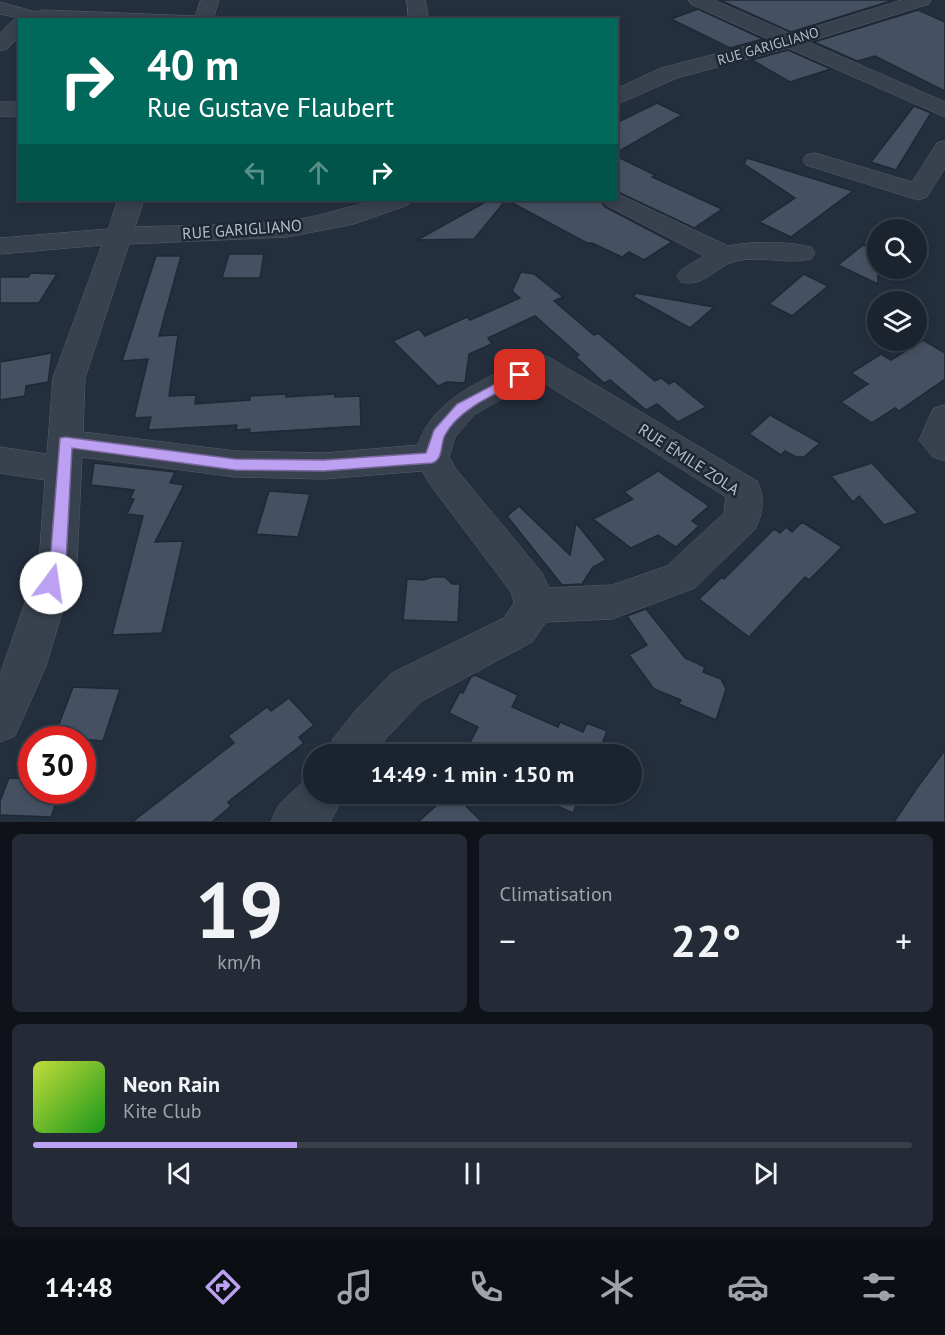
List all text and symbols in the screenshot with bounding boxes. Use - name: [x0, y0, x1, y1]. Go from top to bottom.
- street label: RUE GARIGLIANO: [715, 23, 821, 69]
- text: 40 m: [147, 37, 239, 92]
- icon: right: [48, 42, 126, 120]
- text: Rue Gustave Flaubert: [147, 90, 394, 124]
- icon: left: [239, 156, 272, 189]
- icon: ahead: [302, 156, 335, 189]
- icon: right: [365, 156, 398, 189]
- street label: RUE GARIGLIANO: [181, 215, 303, 243]
- map controls: [867, 219, 927, 351]
- button: search: [867, 219, 927, 279]
- button: layers: [867, 291, 927, 351]
- pin: [494, 349, 545, 400]
- icon: arrive: [503, 358, 536, 391]
- street label: RUE ÉMILE ZOLA: [635, 419, 744, 499]
- position arrow: [19, 551, 83, 615]
- speed limit sign: 30: [18, 726, 96, 804]
- text: 14:49 · 1 min · 150 m: [371, 760, 574, 788]
- text: 19: [195, 859, 283, 960]
- text: Climatisation: [500, 881, 613, 907]
- text: 22°: [670, 911, 741, 969]
- text: −: [500, 919, 516, 962]
- text: +: [895, 919, 912, 962]
- text: km/h: [217, 949, 261, 975]
- text: Neon Rain: [123, 1070, 220, 1098]
- text: Kite Club: [123, 1098, 201, 1124]
- icon: previous: [163, 1157, 196, 1190]
- icon: pause: [456, 1157, 489, 1190]
- icon: next: [749, 1157, 782, 1190]
- icon: directions: [202, 1266, 244, 1308]
- icon: music: [334, 1266, 376, 1308]
- icon: phone: [465, 1266, 507, 1308]
- icon: climate: [596, 1266, 638, 1308]
- icon: car: [727, 1266, 769, 1308]
- icon: filters: [858, 1266, 900, 1308]
- text: 14:48: [45, 1270, 113, 1304]

